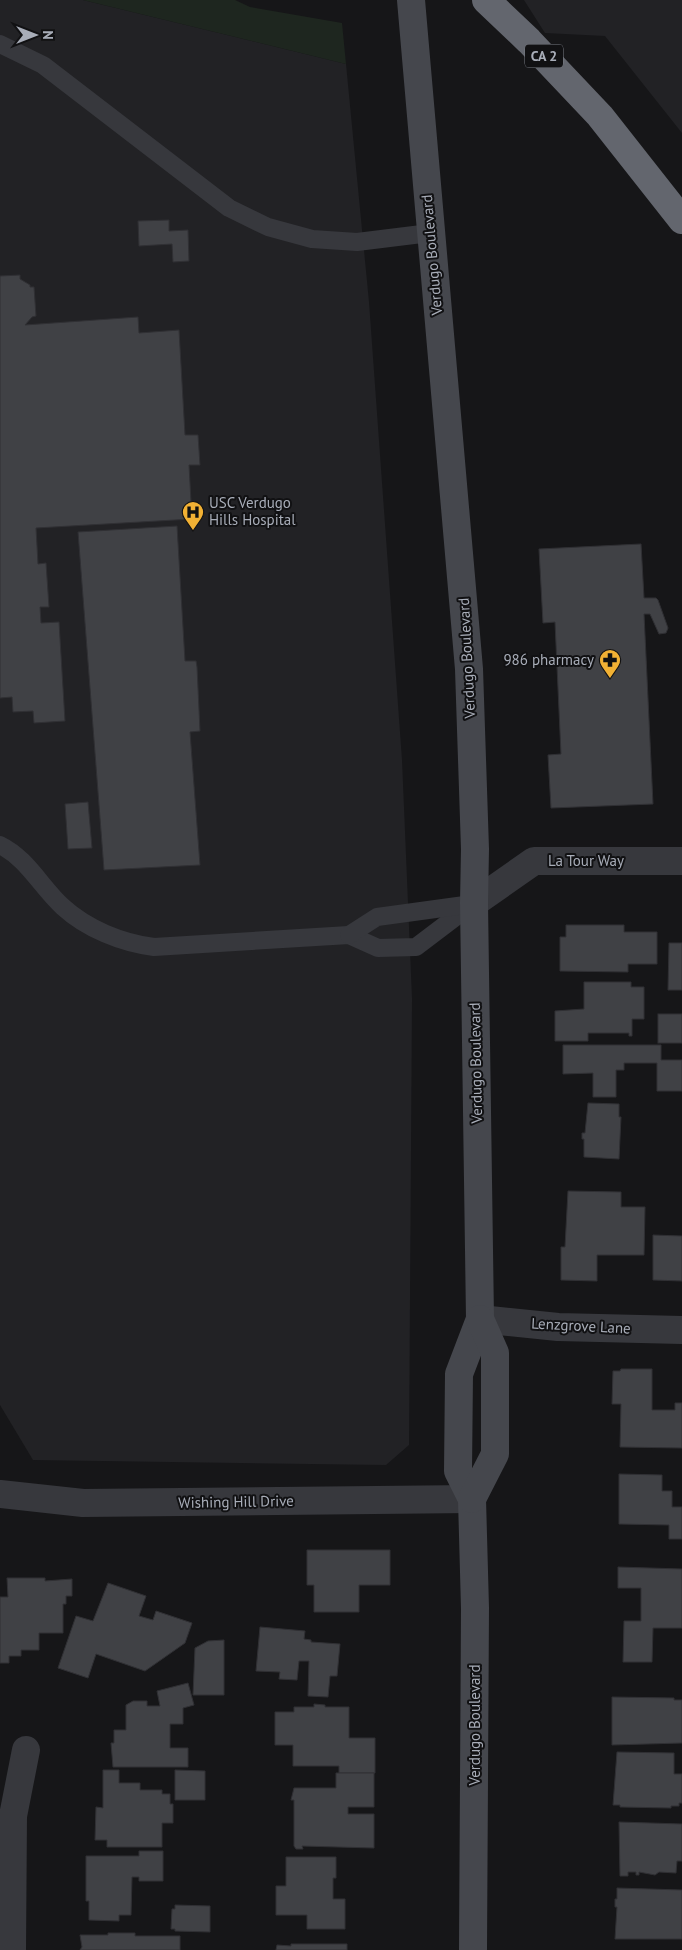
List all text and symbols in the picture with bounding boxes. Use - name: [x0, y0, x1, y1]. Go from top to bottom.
- north arrow: [10, 10, 60, 60]
- text: N: [39, 30, 57, 40]
- road number: CA 2: [525, 44, 563, 68]
- street label: Verdugo Boulevard: [417, 194, 446, 317]
- place label: USC Verdugo Hills Hospital: [209, 493, 296, 529]
- hospital icon: USC Verdugo Hills Hospital: [181, 500, 205, 531]
- street label: Verdugo Boulevard: [454, 597, 479, 720]
- pharmacy icon: 986 pharmacy: [598, 648, 622, 679]
- place label: 986 pharmacy: [503, 650, 594, 669]
- street label: La Tour Way: [548, 851, 624, 870]
- street label: Verdugo Boulevard: [465, 1002, 486, 1125]
- street label: Lenzgrove Lane: [531, 1313, 631, 1338]
- street label: Wishing Hill Drive: [178, 1491, 294, 1512]
- street label: Verdugo Boulevard: [465, 1664, 484, 1787]

